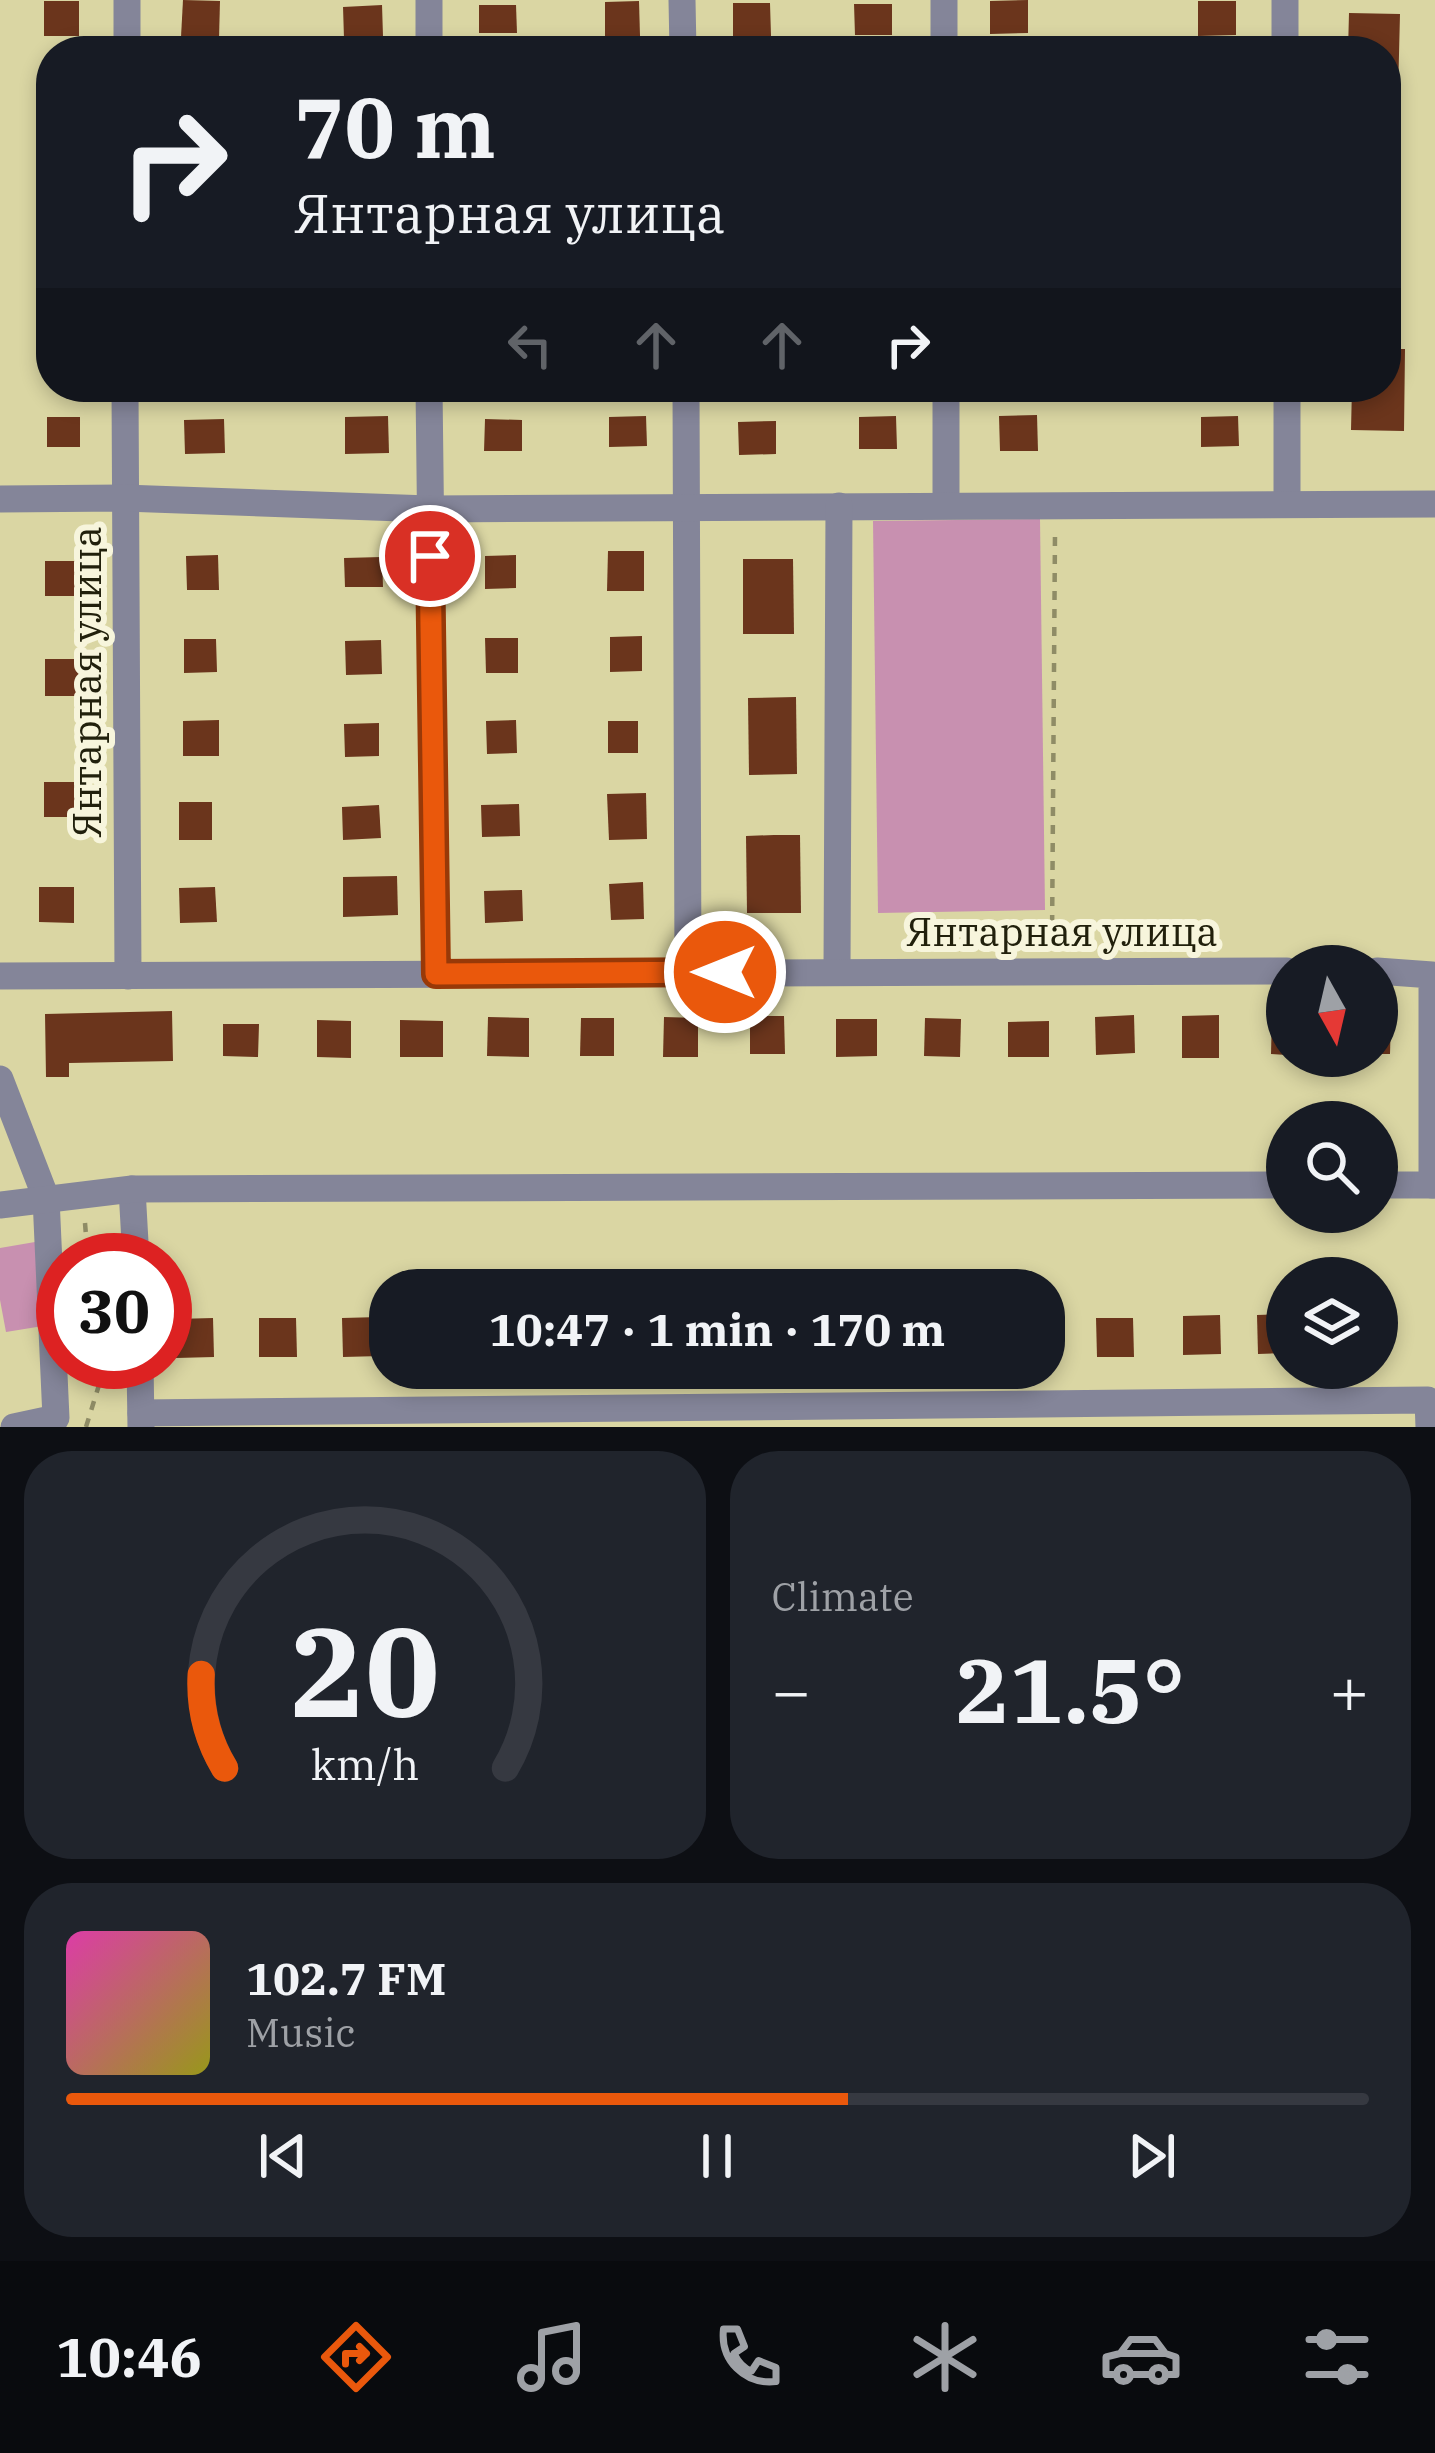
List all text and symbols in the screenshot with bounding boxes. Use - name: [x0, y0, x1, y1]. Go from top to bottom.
- text: 70 m: [294, 72, 496, 181]
- icon: right: [96, 84, 252, 240]
- text: Янтарная улица: [294, 178, 726, 248]
- icon: left: [497, 312, 563, 378]
- icon: ahead: [623, 312, 689, 378]
- icon: ahead: [749, 312, 815, 378]
- icon: right: [875, 312, 941, 378]
- pin: [379, 505, 481, 607]
- icon: arrive: [397, 523, 463, 589]
- street label: Янтарная улица: [61, 526, 112, 838]
- street label: Янтарная улица: [906, 906, 1218, 957]
- position arrow: [662, 909, 788, 1035]
- north arrow: [1266, 945, 1398, 1077]
- map controls: [1266, 945, 1398, 1389]
- button: search: [1266, 1101, 1398, 1233]
- speed limit sign: 30: [36, 1233, 192, 1389]
- button: layers: [1266, 1257, 1398, 1389]
- text: 10:47 · 1 min · 170 m: [489, 1300, 945, 1358]
- text: Climate: [772, 1571, 914, 1622]
- text: 20: [290, 1589, 440, 1751]
- text: 21.5°: [955, 1631, 1185, 1748]
- text: −: [772, 1647, 811, 1733]
- text: +: [1329, 1647, 1369, 1733]
- text: km/h: [311, 1736, 419, 1792]
- text: 102.7 FM: [246, 1949, 446, 2007]
- text: Music: [246, 2007, 356, 2058]
- icon: previous: [250, 2123, 316, 2189]
- icon: pause: [684, 2123, 750, 2189]
- icon: next: [1119, 2123, 1185, 2189]
- icon: directions: [314, 2315, 398, 2399]
- icon: music: [510, 2315, 594, 2399]
- icon: phone: [706, 2315, 790, 2399]
- icon: climate: [903, 2315, 987, 2399]
- icon: car: [1099, 2315, 1183, 2399]
- icon: filters: [1295, 2315, 1379, 2399]
- text: 10:46: [56, 2322, 202, 2392]

